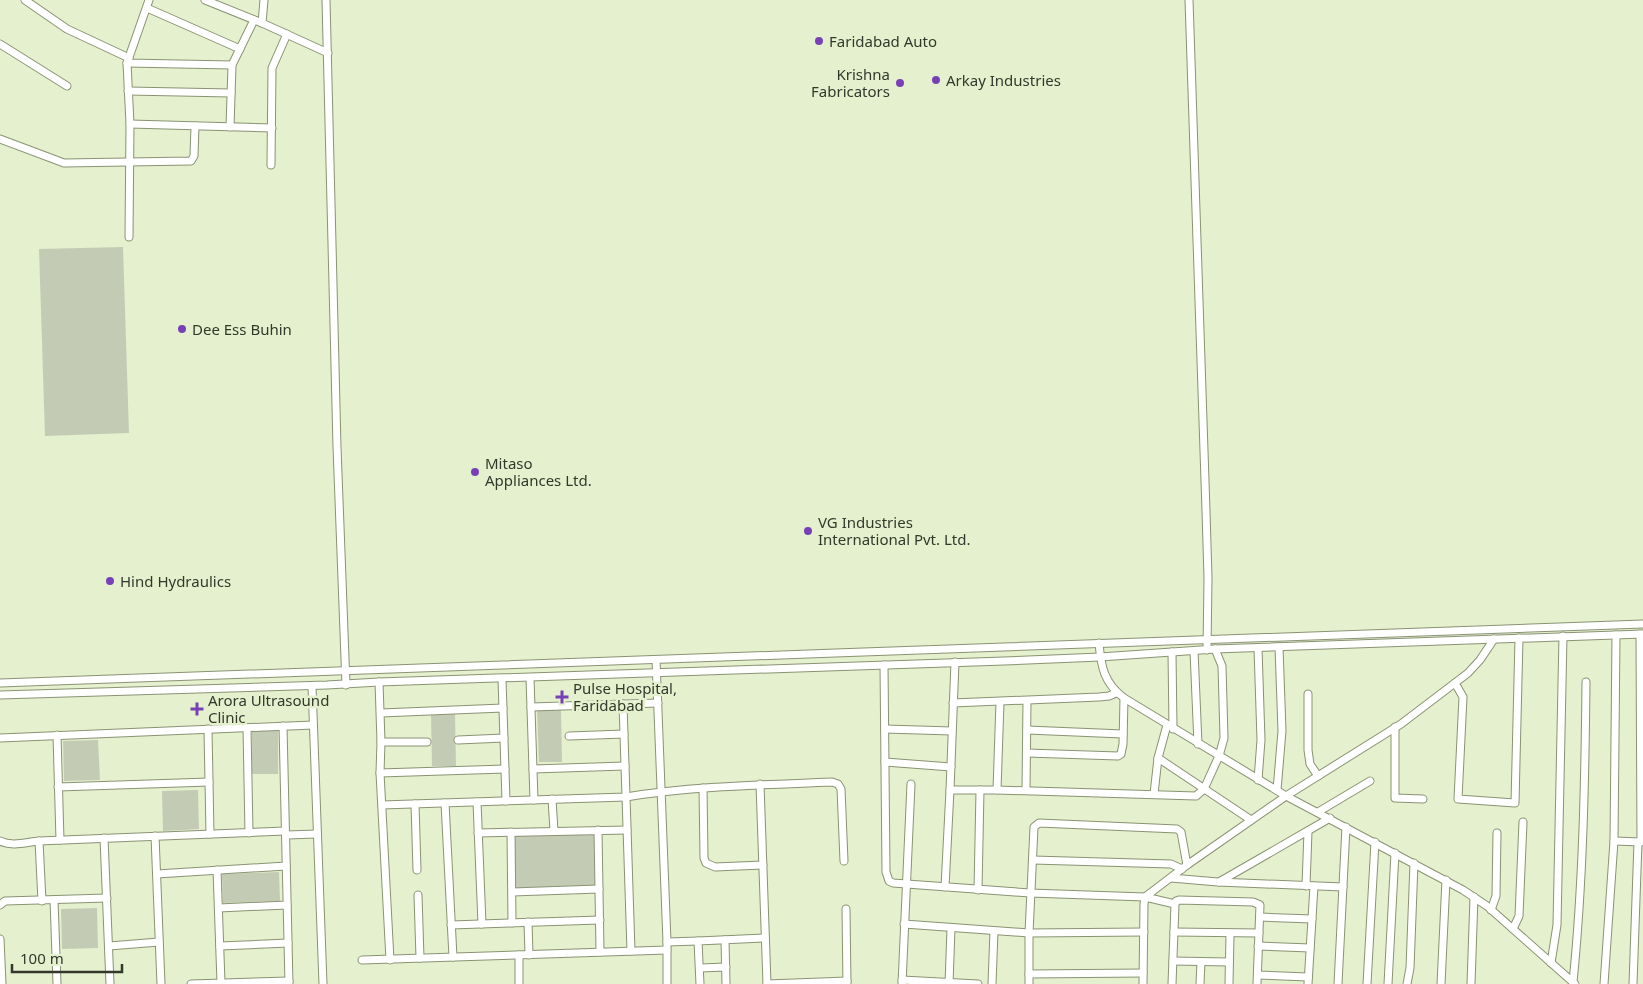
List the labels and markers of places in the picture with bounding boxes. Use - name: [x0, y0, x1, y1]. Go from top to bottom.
- place label: Faridabad Auto: [829, 31, 937, 51]
- marker: Faridabad Auto: [813, 35, 825, 47]
- place label: Krishna Fabricators: [811, 64, 890, 101]
- place label: Arkay Industries: [946, 70, 1061, 90]
- marker: Arkay Industries: [930, 74, 942, 86]
- marker: Krishna Fabricators: [894, 77, 906, 89]
- place label: Dee Ess Buhin: [192, 319, 292, 339]
- marker: Dee Ess Buhin: [176, 323, 188, 335]
- place label: Mitaso Appliances Ltd.: [485, 453, 592, 490]
- marker: Mitaso Appliances Ltd.: [469, 466, 481, 478]
- place label: VG Industries International Pvt. Ltd.: [818, 512, 970, 549]
- marker: VG Industries International Pvt. Ltd.: [802, 525, 814, 537]
- place label: Hind Hydraulics: [120, 571, 231, 591]
- marker: Hind Hydraulics: [104, 575, 116, 587]
- place label: Pulse Hospital, Faridabad: [573, 678, 677, 715]
- place label: Arora Ultrasound Clinic: [208, 690, 329, 727]
- marker: Pulse Hospital, Faridabad: [555, 690, 569, 704]
- marker: Arora Ultrasound Clinic: [190, 702, 204, 716]

